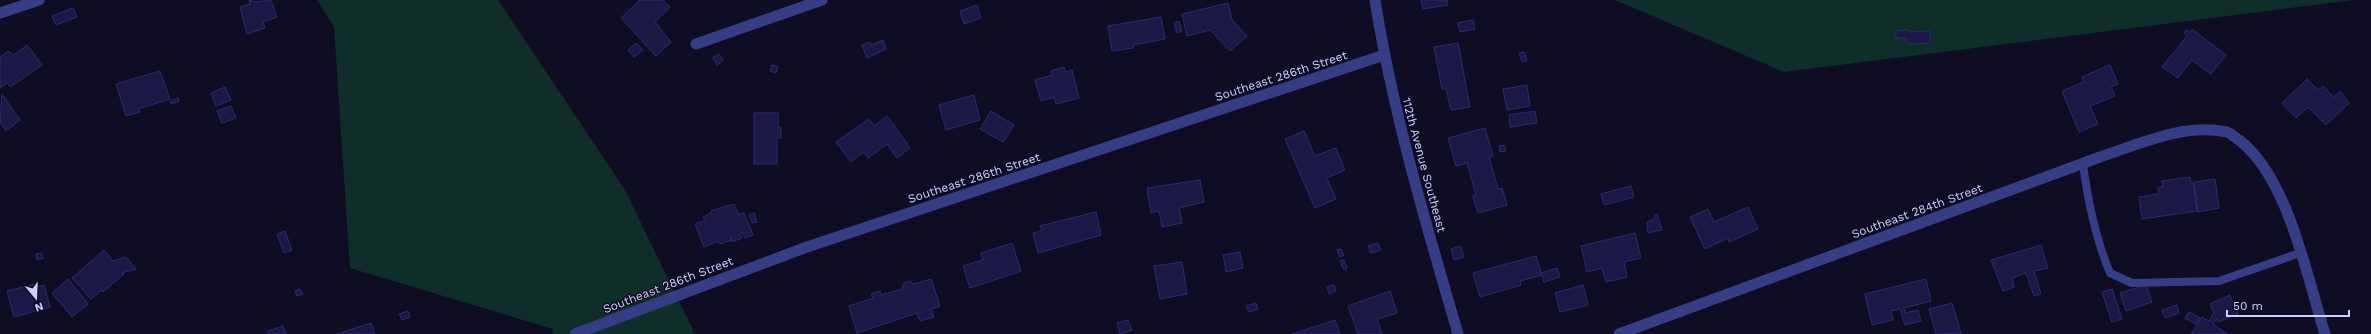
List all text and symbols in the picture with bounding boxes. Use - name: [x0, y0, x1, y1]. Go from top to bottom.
- street label: Southeast 286th Street: [1213, 48, 1349, 104]
- street label: 112th Avenue Southeast: [1399, 96, 1449, 234]
- street label: Southeast 286th Street: [906, 150, 1042, 206]
- street label: Southeast 284th Street: [1850, 181, 1984, 241]
- street label: Southeast 286th Street: [601, 254, 735, 316]
- north arrow: [16, 278, 56, 318]
- scale bar: [2227, 292, 2349, 318]
- text: 50 m: [2233, 299, 2263, 313]
- text: N: [33, 300, 45, 314]

